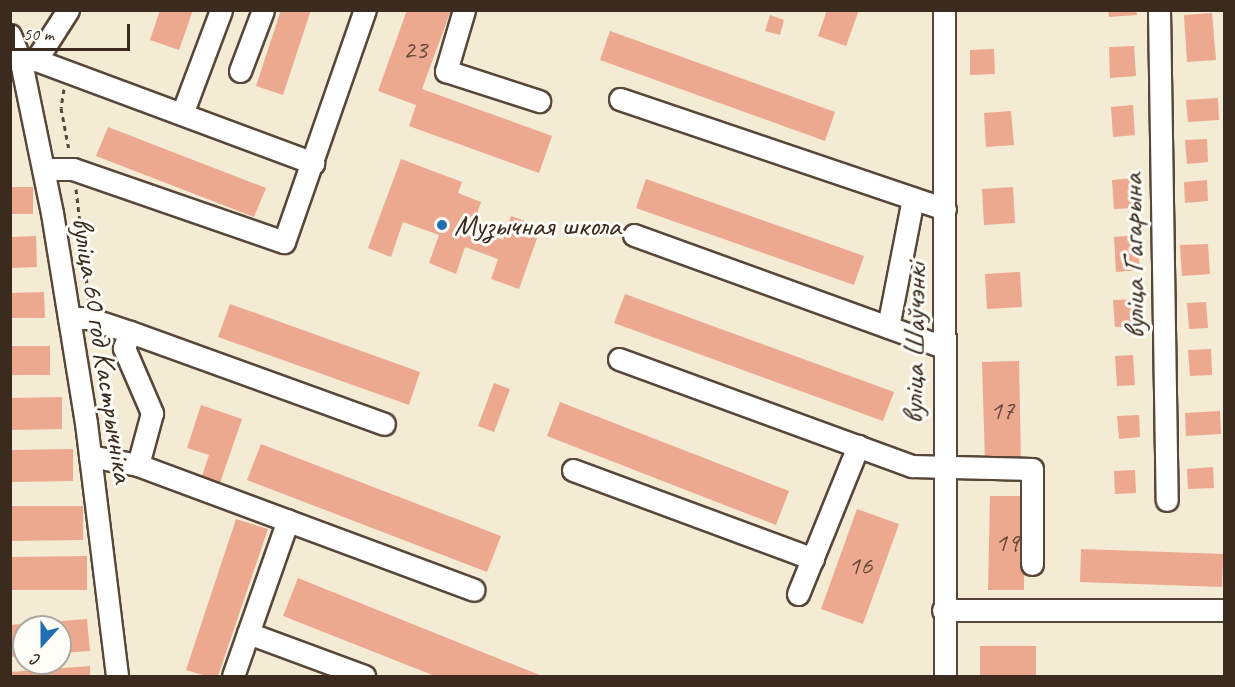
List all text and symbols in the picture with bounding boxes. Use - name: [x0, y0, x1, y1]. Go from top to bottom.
- scale bar: [15, 12, 134, 50]
- text: 50 m: [23, 23, 54, 45]
- house number: 23: [403, 34, 427, 66]
- street label: вуліца Гагарына: [1114, 176, 1152, 336]
- place label: Музычная школа: [454, 207, 621, 243]
- street label: вуліца 60 год Кастрычніка: [64, 214, 142, 486]
- marker: Музычная школа: [435, 218, 449, 232]
- street label: вуліца Шаўчэнкі: [895, 261, 933, 425]
- house number: 17: [990, 395, 1014, 427]
- house number: 19: [995, 527, 1019, 559]
- house number: 16: [848, 550, 872, 582]
- north arrow: [12, 615, 72, 675]
- text: С: [29, 649, 44, 671]

